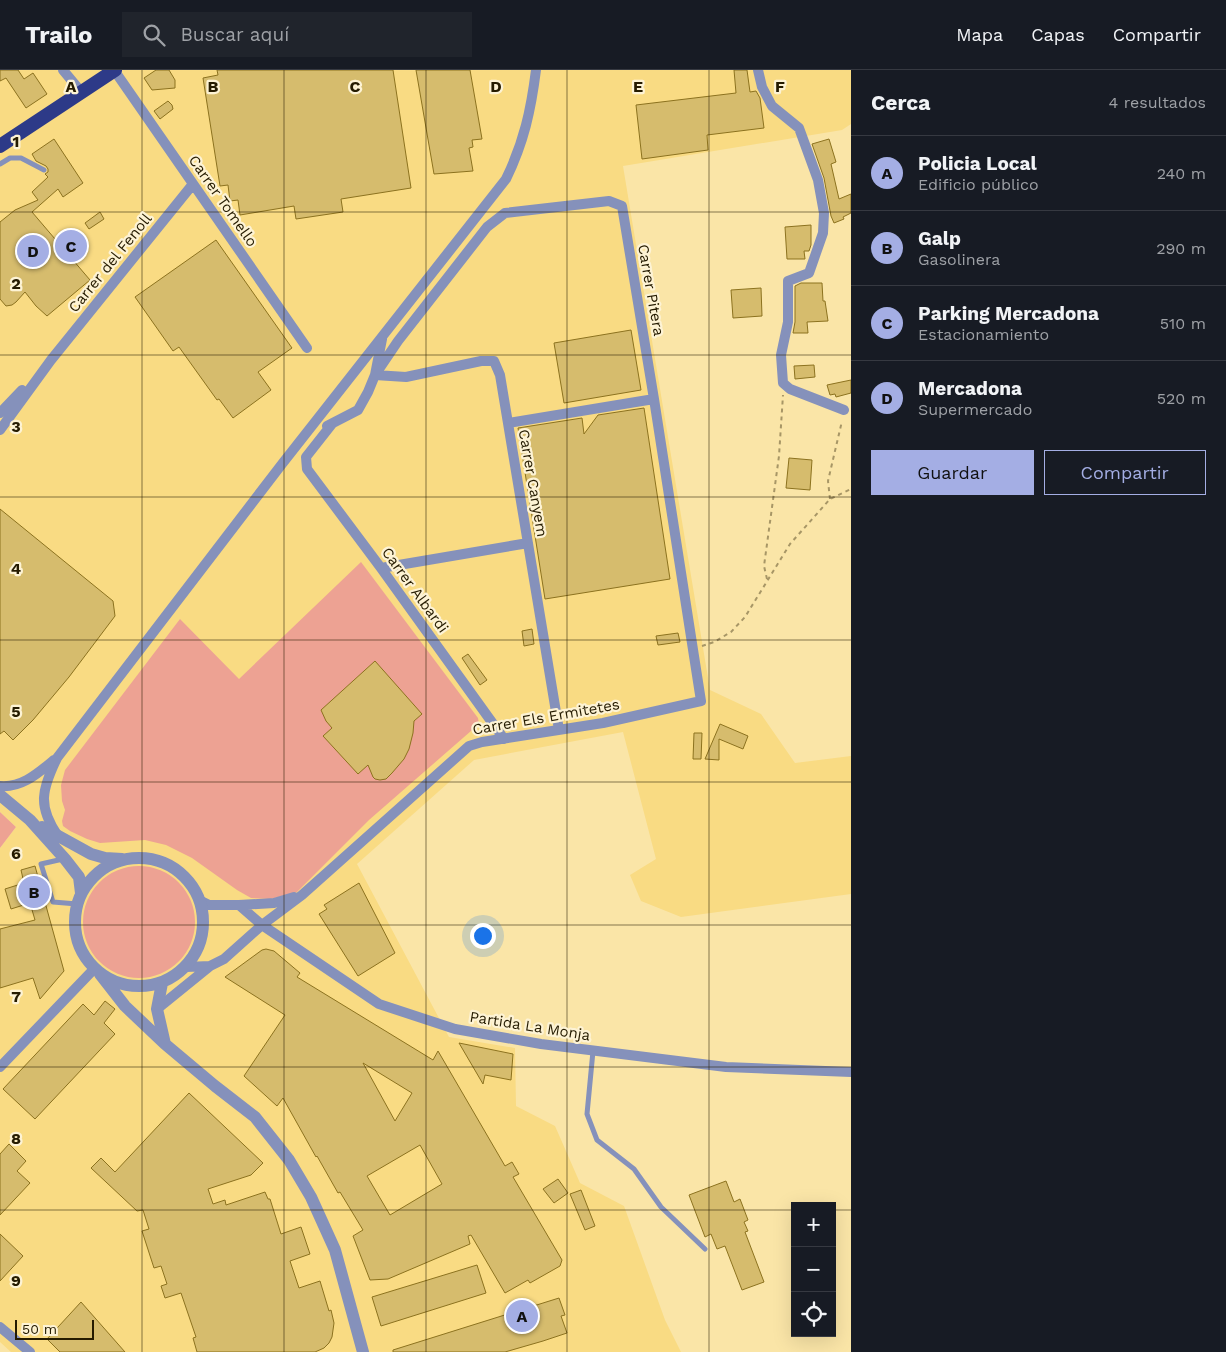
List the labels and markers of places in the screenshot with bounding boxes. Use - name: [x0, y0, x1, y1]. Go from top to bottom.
- pin: C: [55, 227, 87, 265]
- pin: D: [17, 232, 49, 270]
- pin: B: [18, 873, 50, 911]
- pin: A: [506, 1297, 538, 1335]

